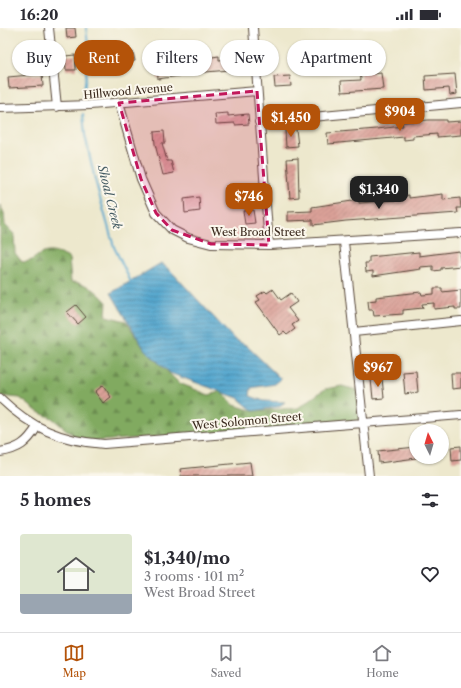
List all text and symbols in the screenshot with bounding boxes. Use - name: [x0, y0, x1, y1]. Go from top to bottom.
- text: 16:20: [20, 5, 59, 24]
- chip: Buy: [12, 40, 66, 76]
- chip: Rent: [74, 40, 134, 76]
- chip: Filters: [142, 40, 212, 76]
- chip: New: [220, 40, 279, 76]
- chip: Apartment: [287, 40, 386, 76]
- street label: Hillwood Avenue: [83, 80, 173, 102]
- pin: $904: [376, 98, 424, 132]
- text: $904: [384, 103, 416, 119]
- pin: $1,450: [258, 104, 324, 138]
- text: $1,450: [271, 109, 311, 125]
- water label: Shoal Creek: [95, 162, 125, 231]
- pin: $1,340: [346, 176, 412, 210]
- text: $1,340: [359, 181, 399, 197]
- pin: $746: [225, 183, 273, 217]
- text: $746: [234, 188, 264, 204]
- street label: West Broad Street: [210, 225, 305, 239]
- pin: $967: [354, 354, 402, 388]
- text: $967: [363, 359, 393, 375]
- street label: West Solomon Street: [191, 409, 303, 433]
- north arrow: [409, 424, 449, 464]
- map controls: [409, 424, 449, 464]
- icon: filters: [419, 489, 441, 511]
- text: 5 homes: [20, 490, 91, 510]
- text: $1,340/mo: [144, 548, 230, 568]
- icon: home: [52, 550, 100, 598]
- icon: heart: [419, 563, 441, 585]
- text: 3 rooms · 101 m²: [144, 568, 244, 584]
- text: West Broad Street: [144, 584, 255, 600]
- tab: Map: [62, 642, 86, 680]
- tab: Saved: [211, 642, 241, 680]
- tab: Home: [366, 642, 399, 680]

